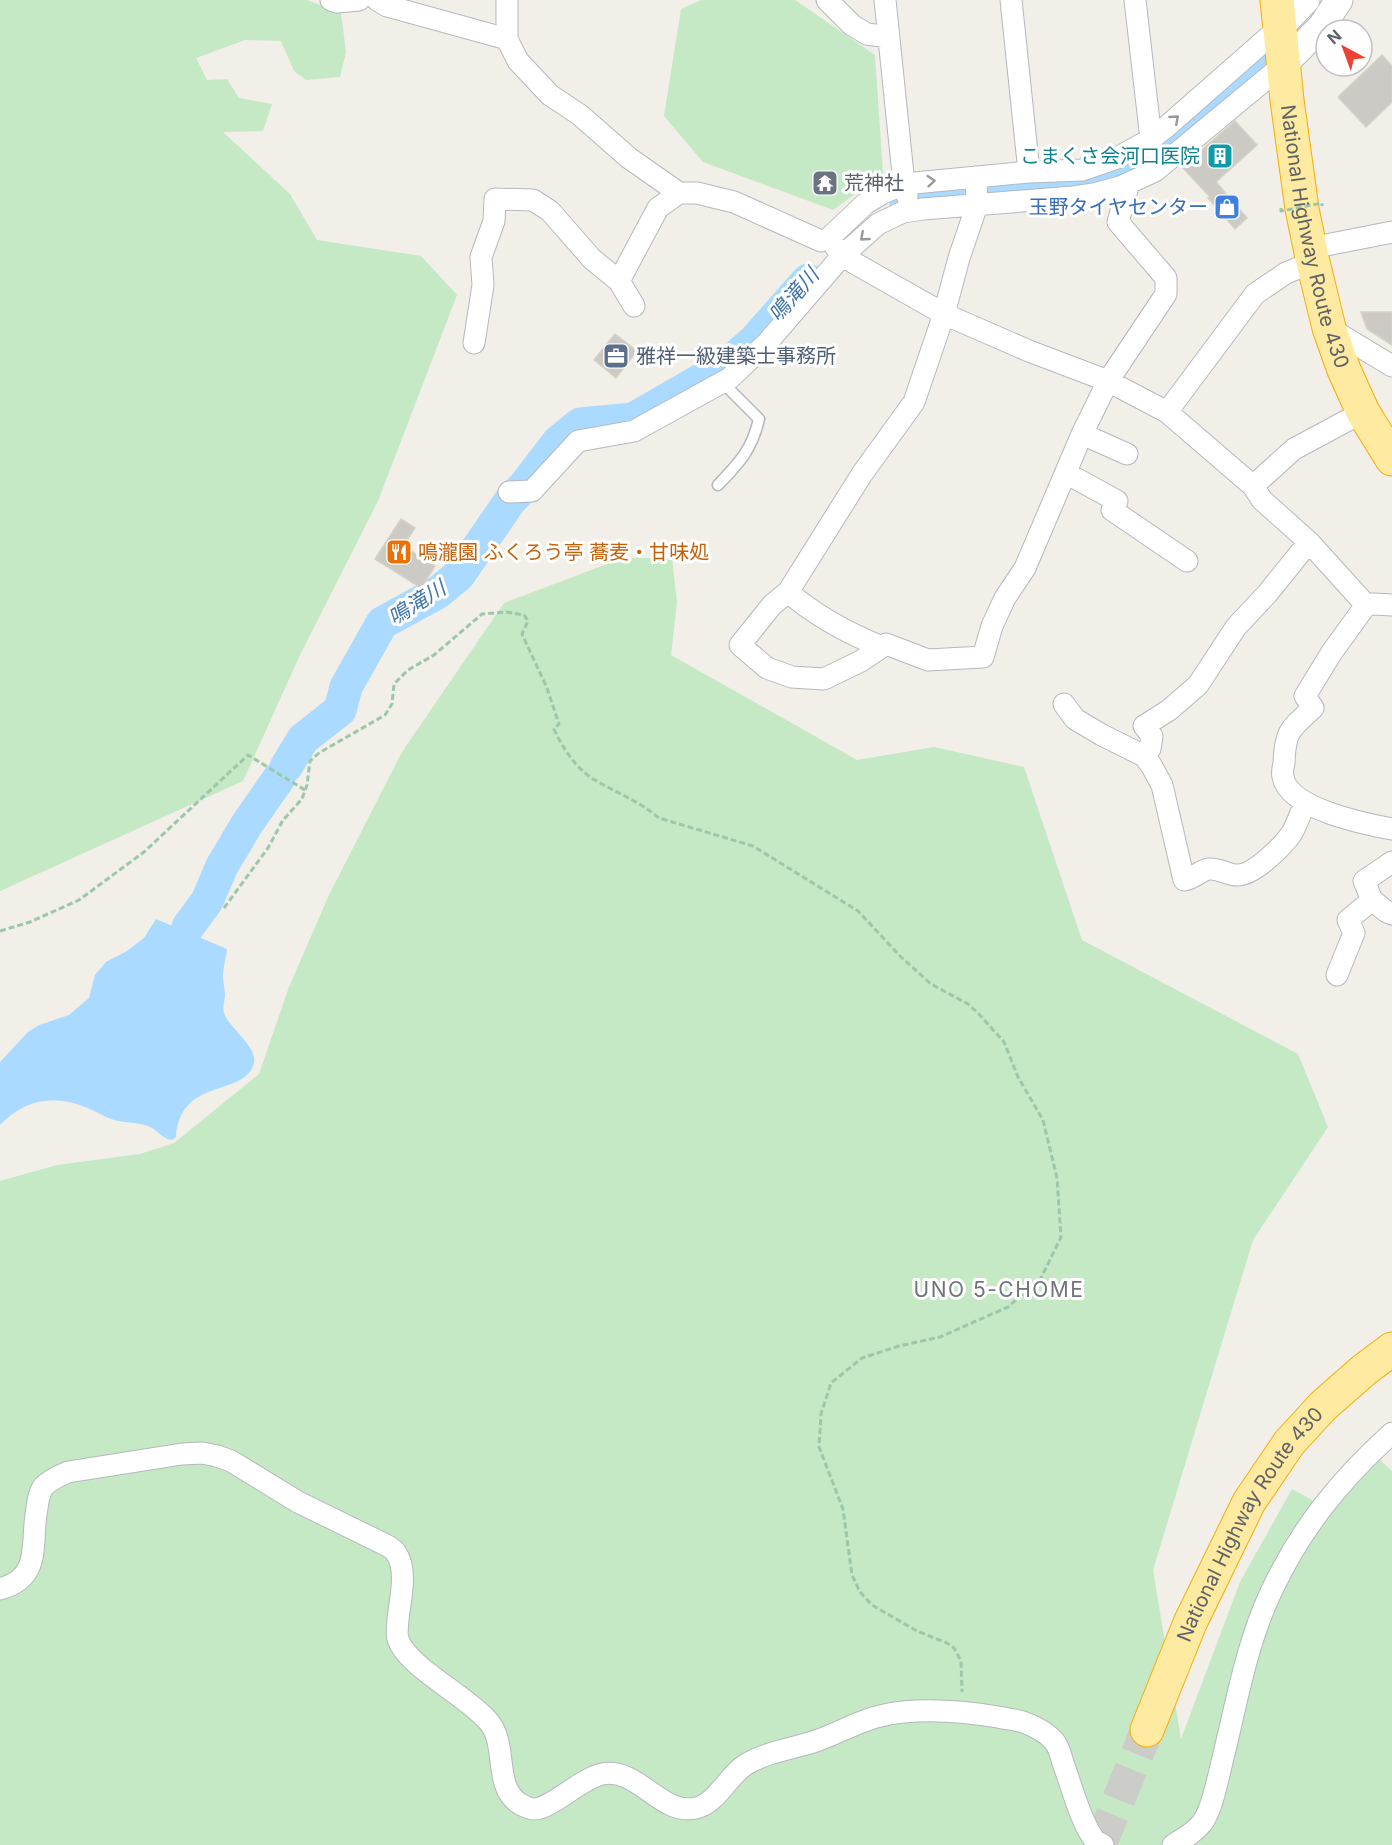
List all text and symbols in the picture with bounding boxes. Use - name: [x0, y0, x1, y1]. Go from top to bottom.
- north arrow: [1314, 18, 1374, 78]
- text: N: [1323, 25, 1345, 48]
- street label: National Highway Route 430: [1276, 103, 1354, 372]
- one-way arrow: [1168, 115, 1179, 126]
- building icon: こまくさ会河口医院: [1205, 141, 1235, 171]
- place label: こまくさ会河口医院: [1020, 144, 1200, 168]
- temple icon: 荒神社: [810, 168, 840, 198]
- place label: 荒神社: [844, 171, 904, 195]
- one-way arrow: [927, 175, 936, 188]
- shop icon: 玉野タイヤセンター: [1212, 192, 1242, 222]
- place label: 玉野タイヤセンター: [1029, 195, 1208, 219]
- one-way arrow: [860, 229, 871, 240]
- water label: 鳴滝川: [764, 261, 825, 327]
- office icon: 雅祥一級建築士事務所: [601, 341, 631, 371]
- place label: 雅祥一級建築士事務所: [636, 344, 836, 368]
- restaurant icon: 鳴瀧園 ふくろう亭 蕎麦・甘味処: [384, 537, 414, 567]
- place label: 鳴瀧園 ふくろう亭 蕎麦・甘味処: [418, 540, 709, 564]
- water label: 鳴滝川: [383, 574, 452, 630]
- district label: UNO 5-CHOME: [914, 1277, 1084, 1302]
- street label: National Highway Route 430: [1172, 1402, 1328, 1645]

